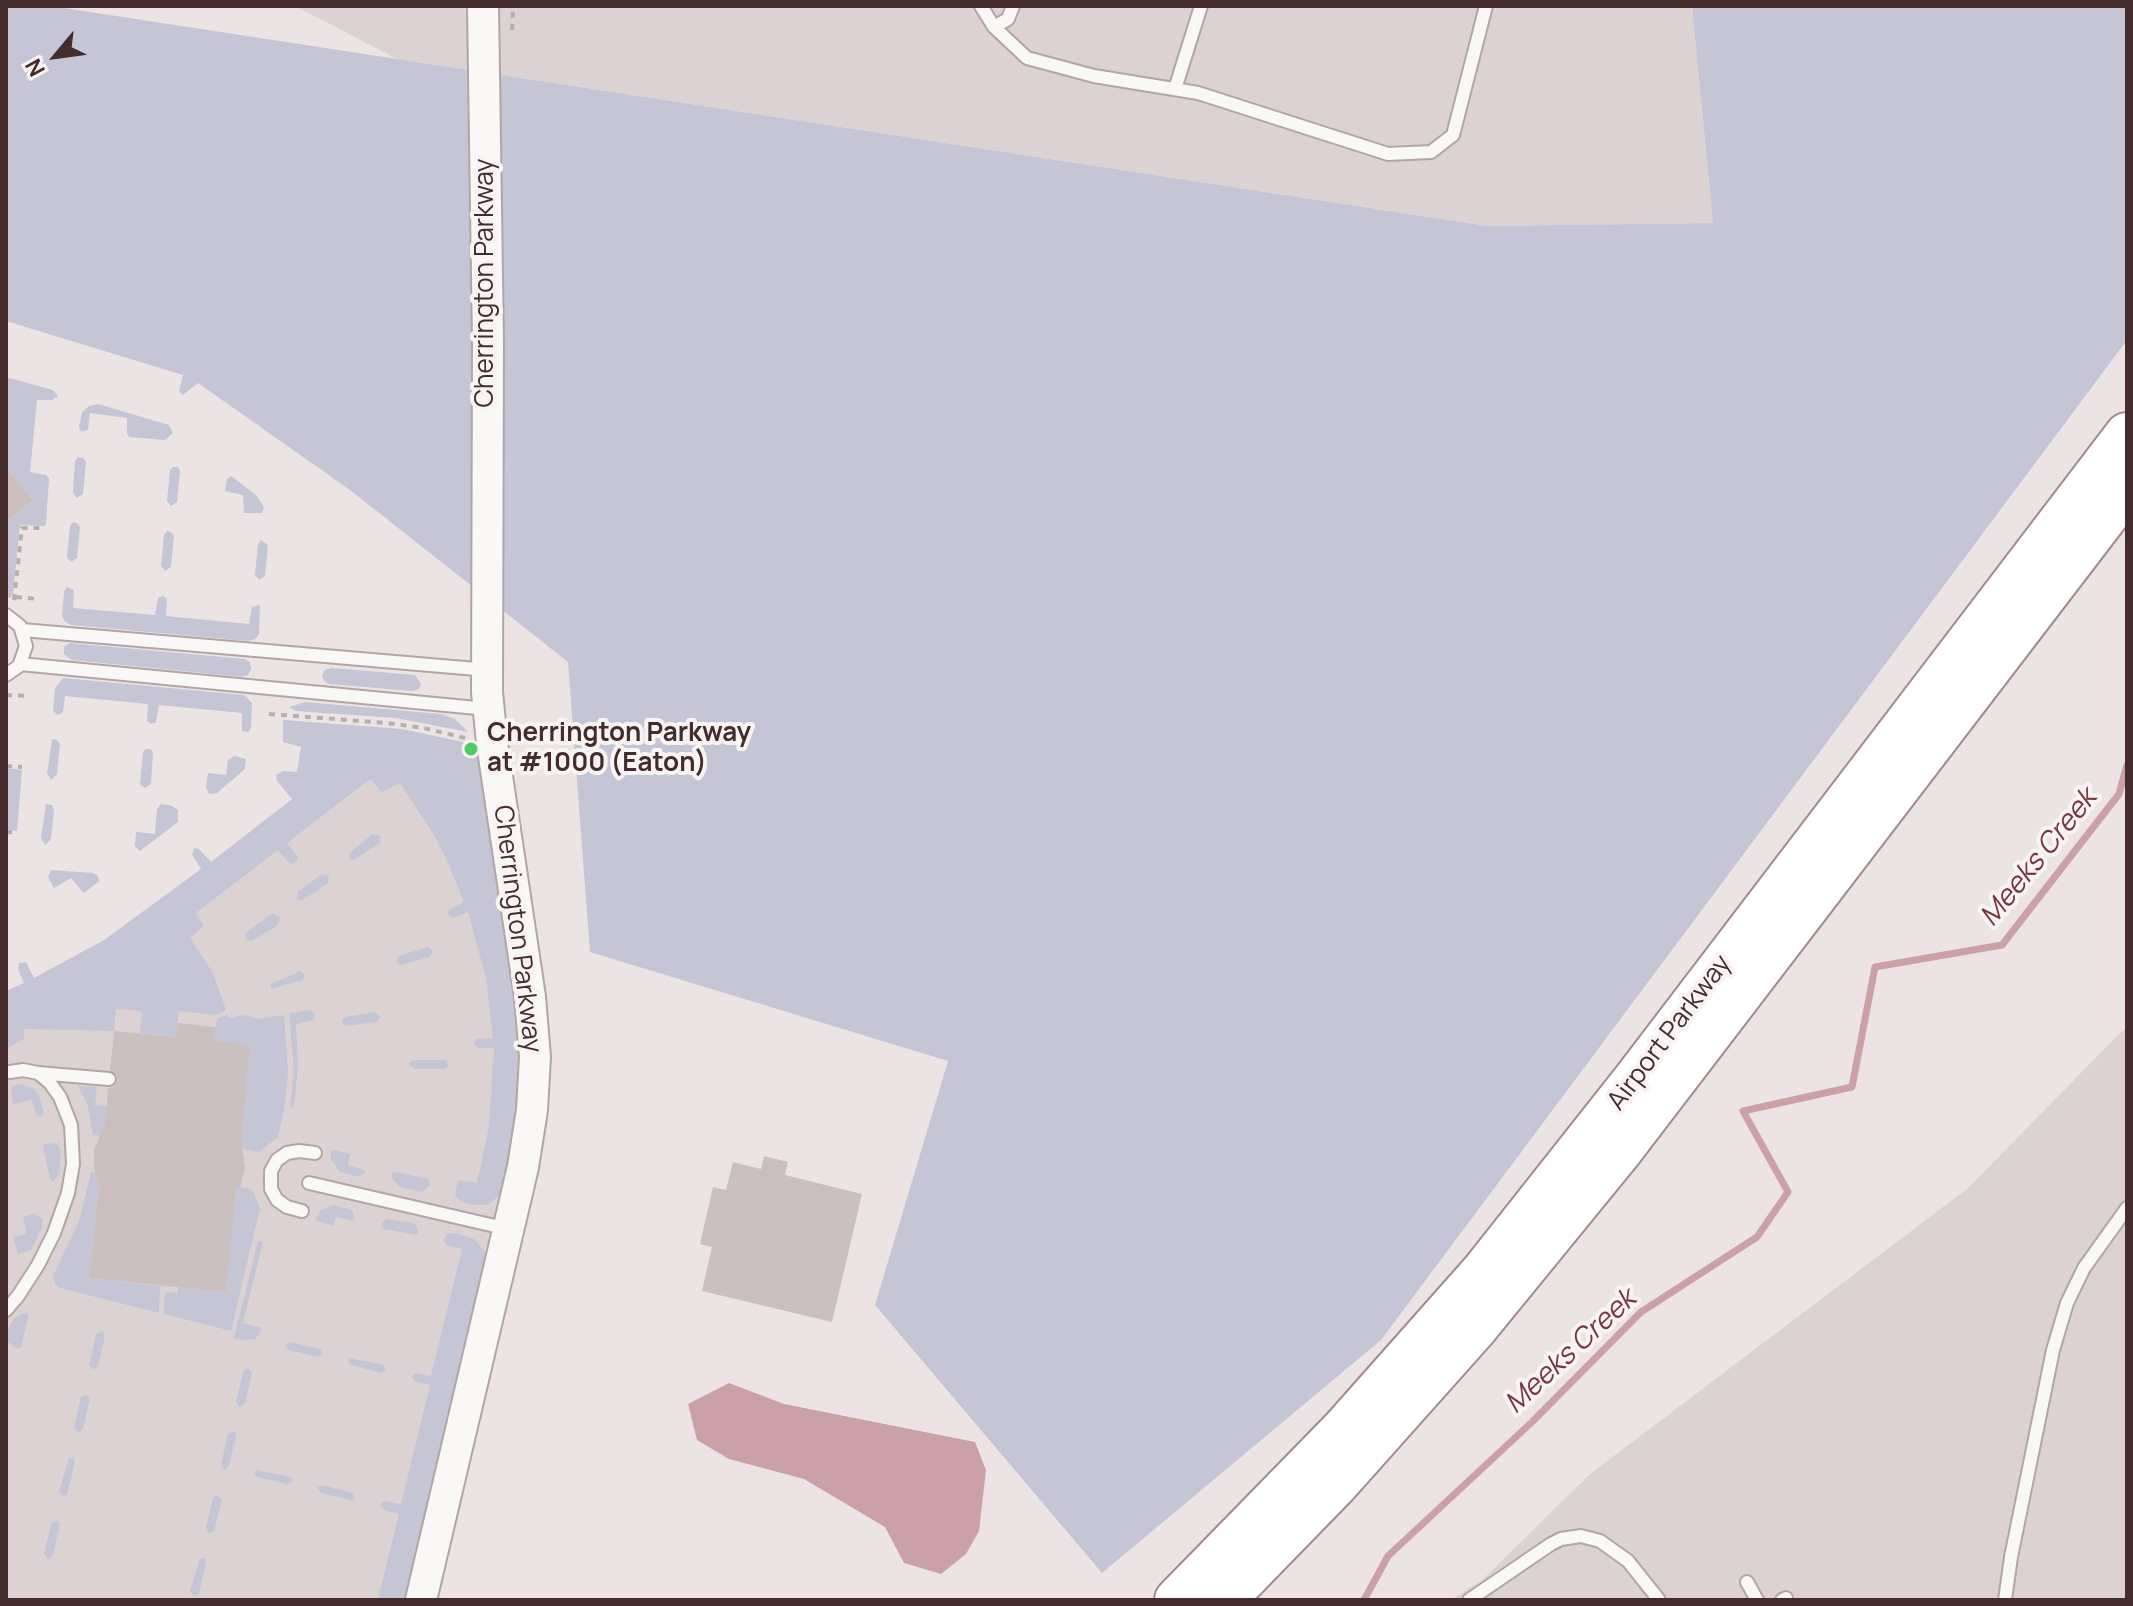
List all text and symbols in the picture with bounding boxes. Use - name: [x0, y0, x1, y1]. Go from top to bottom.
- north arrow: [16, 16, 96, 96]
- text: N: [18, 53, 52, 82]
- street label: Cherrington Parkway: [470, 158, 502, 408]
- place label: Cherrington Parkway at #1000 (Eaton): [487, 718, 751, 780]
- marker: Cherrington Parkway at #1000 (Eaton): [462, 740, 480, 758]
- water label: Meeks Creek: [1974, 783, 2104, 933]
- street label: Cherrington Parkway: [486, 803, 548, 1055]
- street label: Airport Parkway: [1602, 949, 1738, 1117]
- water label: Meeks Creek: [1499, 1283, 1643, 1421]

